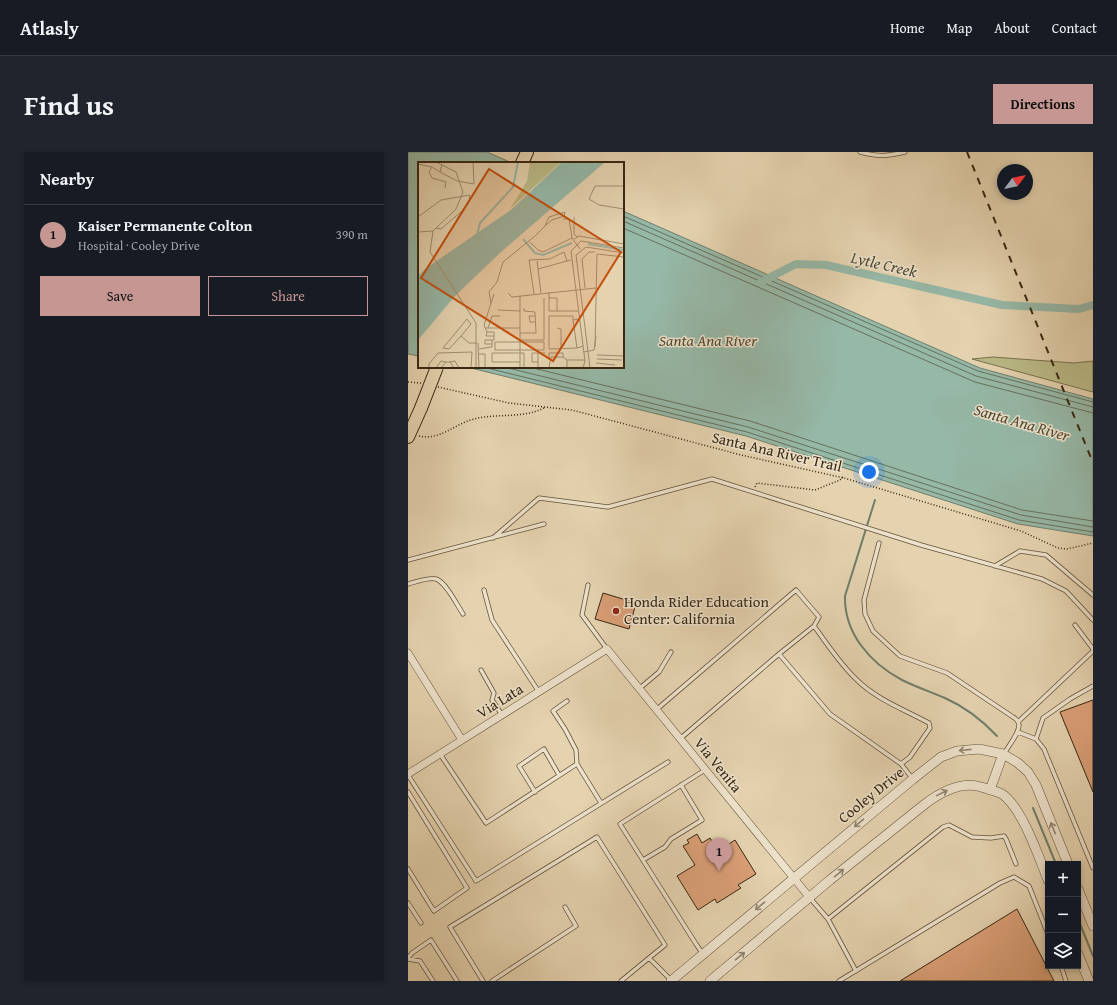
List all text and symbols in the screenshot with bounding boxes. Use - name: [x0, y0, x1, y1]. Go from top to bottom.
- text: Atlasly: [20, 14, 79, 42]
- text: Home: [890, 18, 925, 38]
- text: Map: [947, 18, 972, 38]
- text: About: [994, 18, 1030, 38]
- text: Contact: [1052, 18, 1097, 38]
- text: Find us: [24, 84, 114, 125]
- button: Directions: [993, 84, 1093, 124]
- inset map: [418, 162, 624, 368]
- north arrow: [997, 164, 1033, 200]
- text: Nearby: [40, 166, 94, 191]
- text: Kaiser Permanente Colton: [78, 215, 252, 236]
- text: 1: [50, 225, 56, 244]
- text: 390 m: [336, 225, 368, 244]
- text: Hospital · Cooley Drive: [78, 236, 200, 255]
- water label: Lytle Creek: [848, 245, 920, 283]
- button: Save: [40, 276, 200, 316]
- button: Share: [208, 276, 368, 316]
- water label: Santa Ana River: [659, 328, 758, 352]
- water label: Santa Ana River: [971, 397, 1074, 447]
- street label: Santa Ana River Trail: [710, 426, 844, 477]
- your location: [859, 462, 879, 482]
- place label: Honda Rider Education Center: California: [624, 591, 769, 629]
- marker: Honda Rider Education Center: California: [611, 606, 621, 616]
- street label: Via Lata: [472, 678, 527, 723]
- street label: Via Venita: [690, 733, 747, 797]
- one-way arrow: [959, 747, 972, 754]
- street label: Cooley Drive: [833, 762, 908, 828]
- one-way arrow: [935, 789, 947, 796]
- one-way arrow: [854, 819, 865, 828]
- one-way arrow: [1049, 822, 1057, 834]
- pin: 1: [706, 838, 732, 871]
- map controls: [1045, 861, 1081, 969]
- button: +: [1045, 861, 1081, 897]
- one-way arrow: [834, 868, 845, 877]
- button: −: [1045, 897, 1081, 933]
- one-way arrow: [754, 902, 765, 911]
- button: layers: [1045, 933, 1081, 969]
- one-way arrow: [734, 952, 745, 961]

